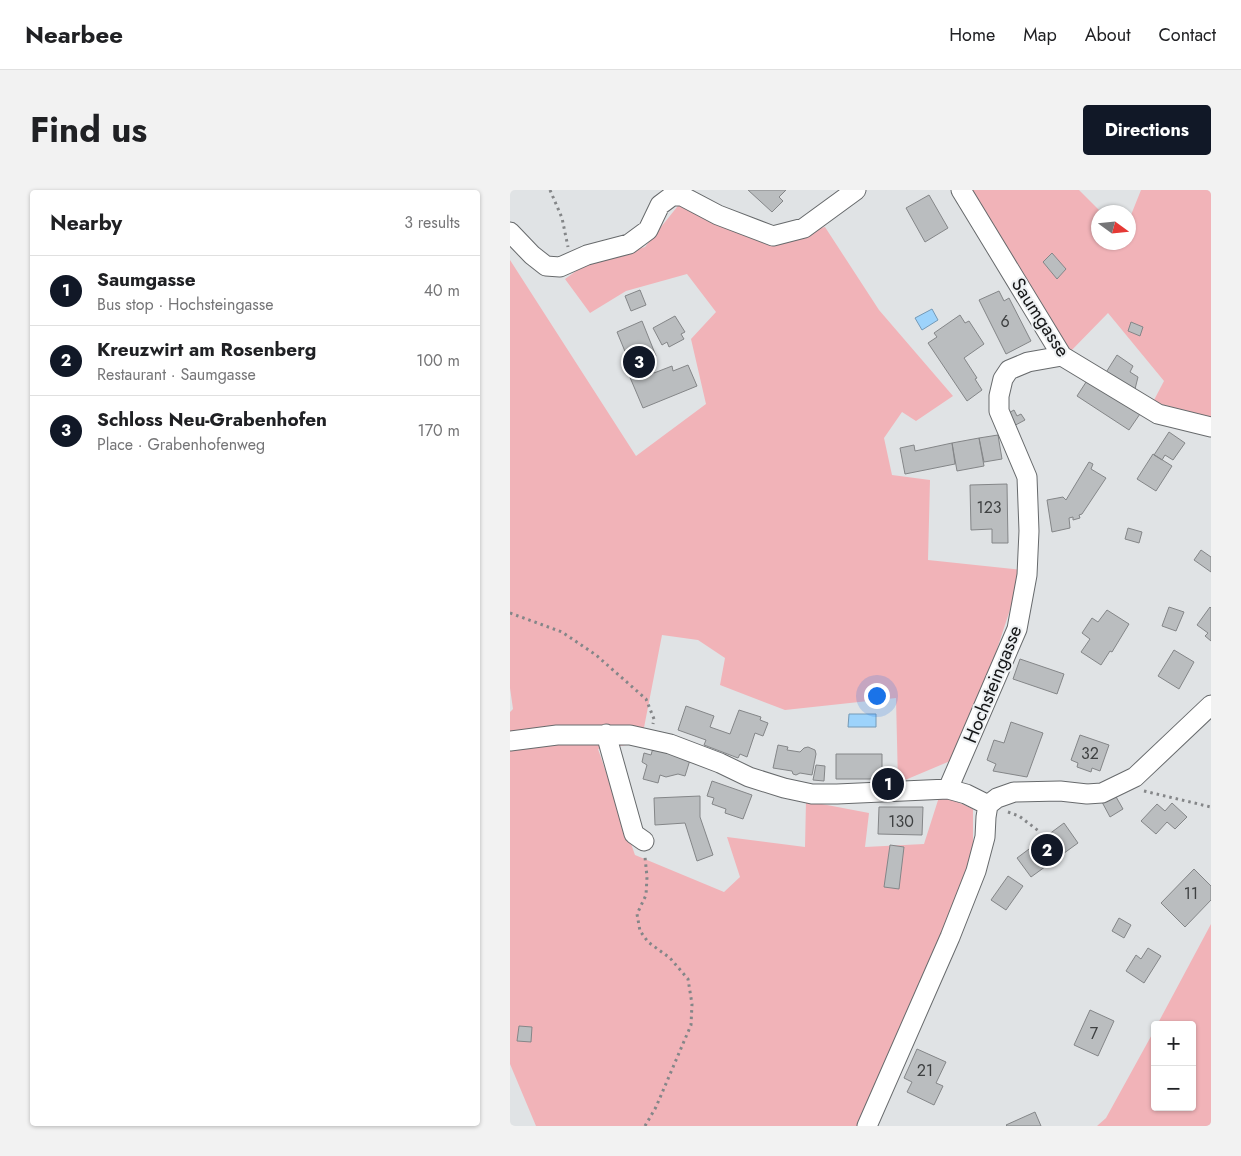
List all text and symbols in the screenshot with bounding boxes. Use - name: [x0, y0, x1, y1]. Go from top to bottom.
- text: Nearbee: [25, 17, 123, 52]
- text: Home: [949, 22, 995, 48]
- text: Map: [1023, 22, 1057, 48]
- text: About: [1085, 22, 1130, 48]
- text: Contact: [1158, 22, 1216, 48]
- text: Find us: [30, 105, 147, 155]
- button: Directions: [1083, 105, 1211, 155]
- north arrow: [1091, 205, 1136, 250]
- text: Nearby: [50, 208, 122, 238]
- text: 3 results: [404, 211, 460, 234]
- text: Saumgasse: [97, 266, 196, 293]
- street label: Saumgasse: [1005, 272, 1076, 362]
- text: 1: [62, 279, 70, 302]
- text: 40 m: [424, 279, 460, 302]
- text: Bus stop · Hochsteingasse: [97, 293, 273, 316]
- house number: 6: [1000, 310, 1010, 333]
- text: Kreuzwirt am Rosenberg: [97, 336, 316, 363]
- pin: 3: [623, 343, 655, 381]
- text: 2: [61, 349, 71, 372]
- text: 100 m: [416, 349, 460, 372]
- text: Restaurant · Saumgasse: [97, 363, 256, 386]
- text: Schloss Neu-Grabenhofen: [97, 406, 327, 433]
- text: 3: [61, 419, 71, 442]
- text: 170 m: [418, 419, 460, 442]
- text: Place · Grabenhofenweg: [97, 433, 265, 456]
- house number: 123: [976, 496, 1002, 519]
- street label: Hochsteingasse: [957, 621, 1028, 747]
- your location: [864, 683, 890, 709]
- house number: 32: [1081, 742, 1099, 765]
- pin: 1: [872, 765, 904, 803]
- house number: 130: [888, 810, 914, 833]
- pin: 2: [1031, 831, 1063, 869]
- house number: 11: [1184, 882, 1198, 905]
- map controls: [1151, 1021, 1196, 1111]
- button: +: [1151, 1021, 1196, 1066]
- house number: 7: [1090, 1022, 1099, 1045]
- house number: 21: [917, 1059, 933, 1082]
- button: −: [1151, 1066, 1196, 1111]

